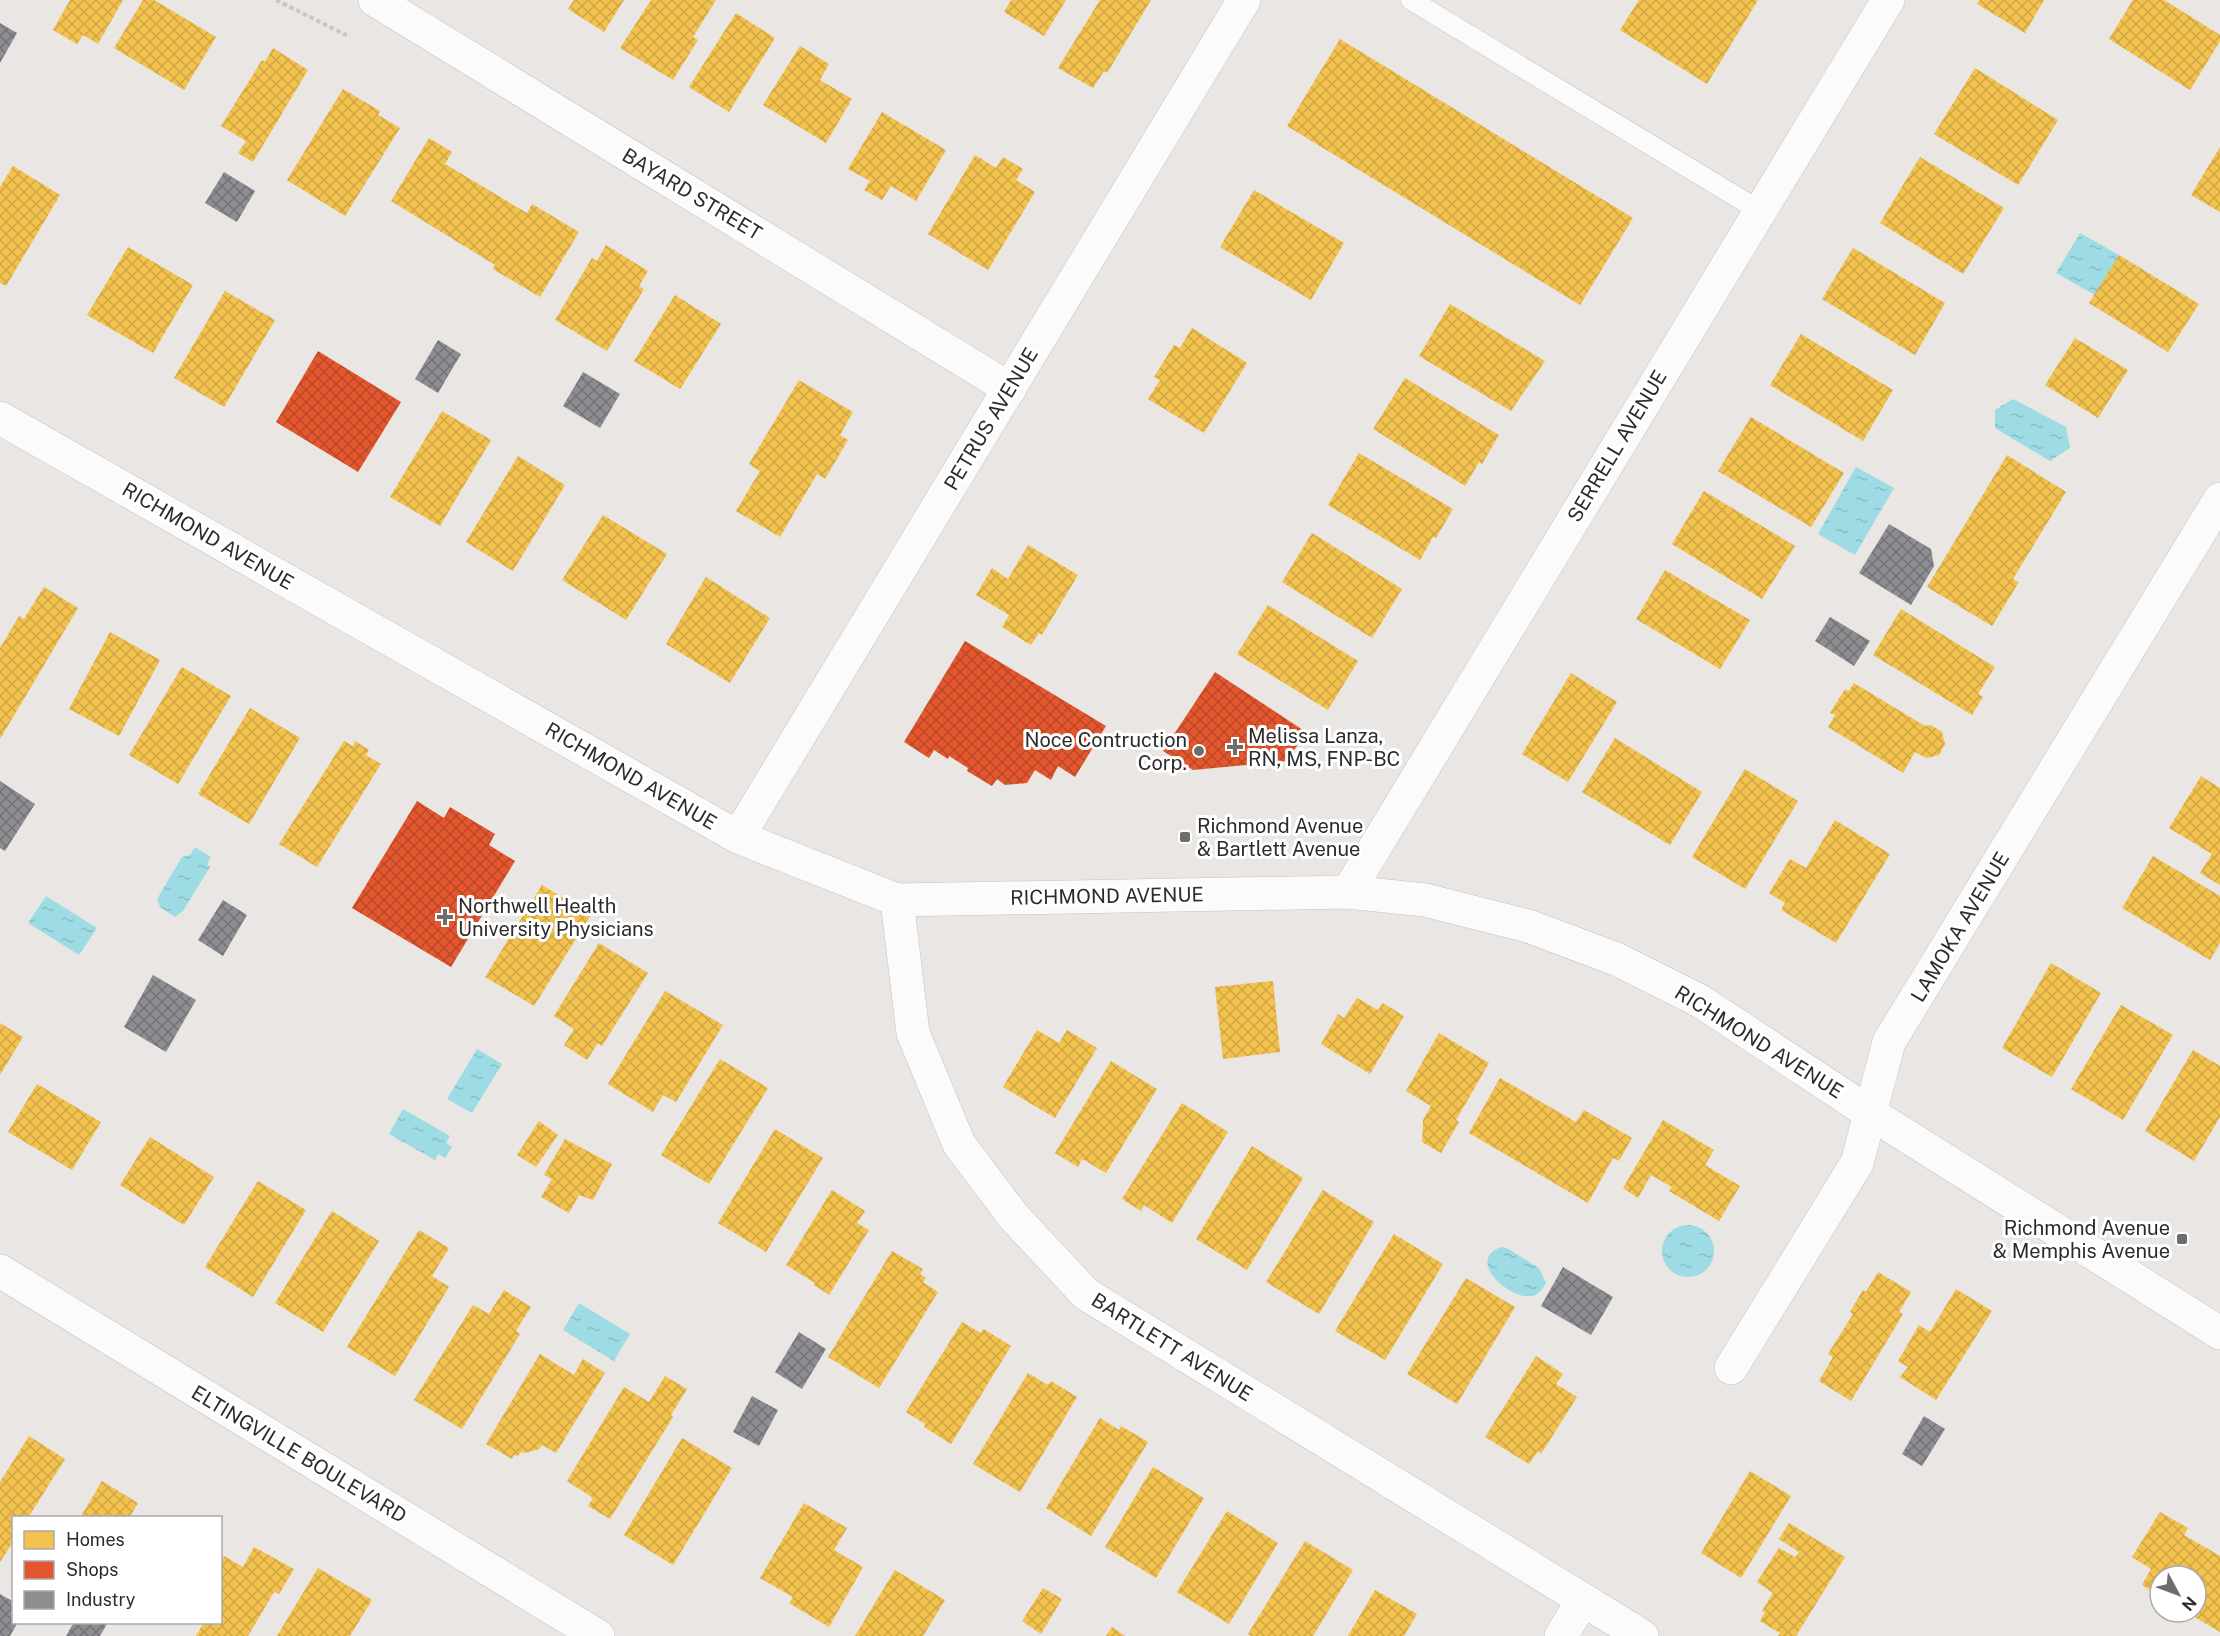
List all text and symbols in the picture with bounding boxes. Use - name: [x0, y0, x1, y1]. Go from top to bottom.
- street label: BAYARD STREET: [618, 143, 766, 245]
- street label: PETRUS AVENUE: [939, 343, 1043, 495]
- street label: SERRELL AVENUE: [1562, 366, 1672, 526]
- street label: RICHMOND AVENUE: [118, 477, 298, 595]
- street label: RICHMOND AVENUE: [541, 717, 721, 835]
- place label: Melissa Lanza, RN, MS, FNP-BC: [1248, 724, 1400, 771]
- place label: Noce Contruction Corp.: [1025, 728, 1187, 775]
- marker: Melissa Lanza, RN, MS, FNP-BC: [1226, 738, 1244, 756]
- marker: Noce Contruction Corp.: [1192, 744, 1206, 758]
- place label: Richmond Avenue & Bartlett Avenue: [1197, 814, 1363, 861]
- marker: Richmond Avenue & Bartlett Avenue: [1178, 830, 1192, 844]
- street label: LAMOKA AVENUE: [1906, 848, 2014, 1006]
- street label: RICHMOND AVENUE: [1010, 882, 1204, 910]
- place label: Northwell Health University Physicians: [458, 894, 654, 941]
- marker: Northwell Health University Physicians: [436, 908, 454, 926]
- street label: RICHMOND AVENUE: [1670, 980, 1848, 1104]
- place label: Richmond Avenue & Memphis Avenue: [1993, 1216, 2170, 1263]
- marker: Richmond Avenue & Memphis Avenue: [2175, 1232, 2189, 1246]
- street label: BARTLETT AVENUE: [1087, 1288, 1257, 1406]
- street label: ELTINGVILLE BOULEVARD: [187, 1380, 411, 1528]
- legend: [12, 1516, 222, 1624]
- text: Homes: [66, 1529, 125, 1550]
- text: Shops: [66, 1559, 118, 1580]
- north arrow: [2148, 1564, 2208, 1624]
- text: Industry: [66, 1589, 136, 1610]
- text: N: [2178, 1593, 2200, 1614]

